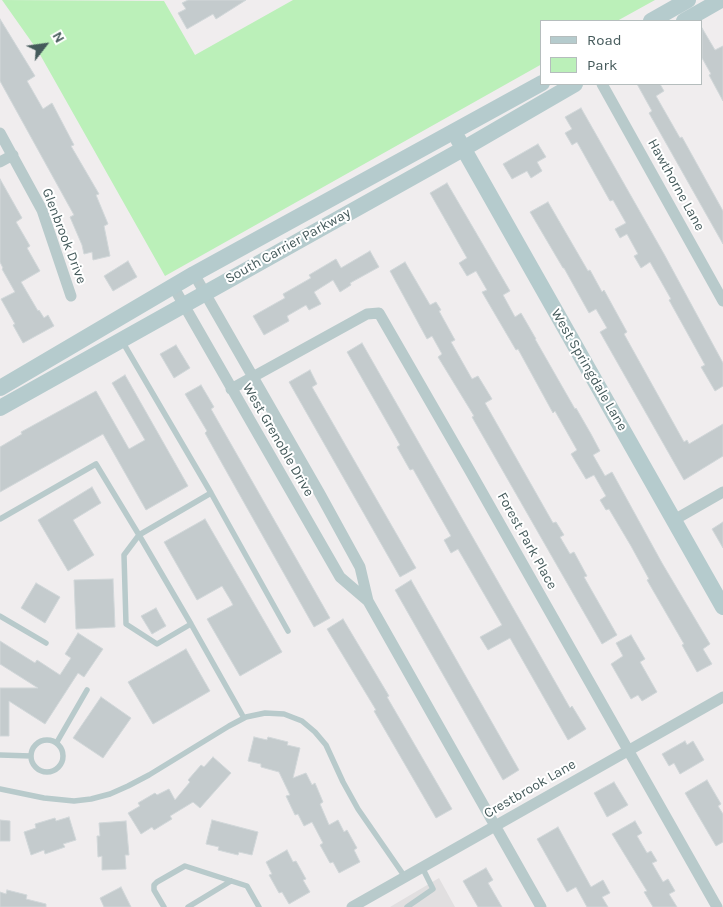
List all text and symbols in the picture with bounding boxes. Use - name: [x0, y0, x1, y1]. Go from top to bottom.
- north arrow: [20, 20, 70, 70]
- legend: [540, 20, 703, 85]
- text: N: [49, 29, 68, 46]
- text: Road: [587, 31, 622, 49]
- text: Park: [587, 56, 617, 74]
- street label: Hawthorne Lane: [644, 136, 708, 234]
- street label: Glenbrook Drive: [38, 186, 90, 286]
- street label: South Carrier Parkway: [222, 205, 354, 287]
- street label: West Springdale Lane: [547, 306, 631, 434]
- street label: West Grenoble Drive: [239, 380, 317, 500]
- street label: Forest Park Place: [493, 490, 561, 592]
- street label: Crestbrook Lane: [481, 756, 579, 822]

